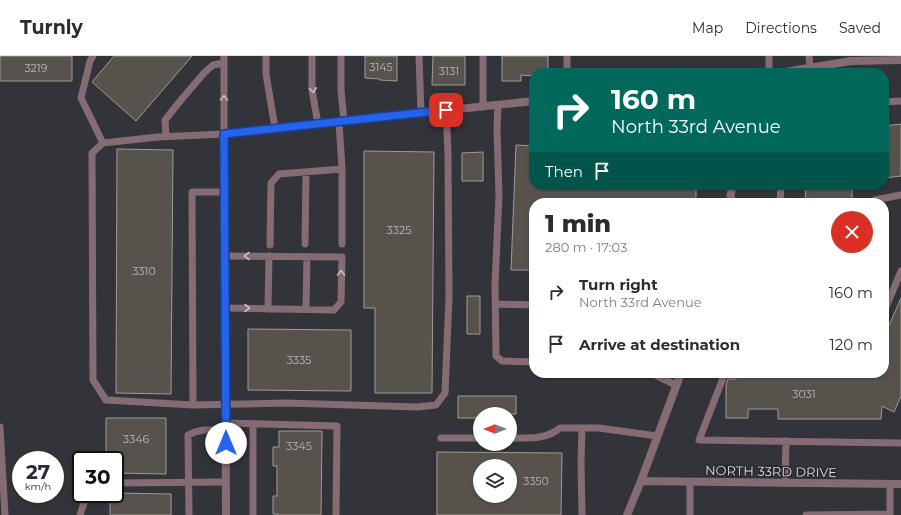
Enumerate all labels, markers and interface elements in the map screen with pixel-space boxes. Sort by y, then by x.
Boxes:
text: Turnly [20,16,83,39]
text: Map [692,19,723,37]
text: Directions [745,19,817,37]
text: Saved [839,19,881,37]
house number: 3145 [369,60,393,74]
house number: 3219 [24,61,48,75]
house number: 3131 [439,64,459,78]
text: 160 m [611,82,696,116]
icon: right [545,84,597,136]
one-way arrow [308,87,317,93]
pin [429,93,463,127]
one-way arrow [220,95,228,101]
icon: arrive [435,99,457,121]
text: North 33rd Avenue [611,116,781,138]
icon: arrive [591,160,613,182]
text: Then [545,162,583,181]
text: 1 min [545,209,611,238]
button: close [831,211,873,253]
house number: 3325 [387,223,411,237]
text: 280 m · 17:03 [545,239,627,255]
one-way arrow [244,252,250,260]
house number: 3310 [132,264,156,278]
one-way arrow [337,270,346,276]
text: Turn right [579,275,658,294]
icon: right [545,281,567,303]
text: 160 m [829,283,873,302]
text: North 33rd Avenue [579,294,702,310]
one-way arrow [244,304,250,312]
icon: arrive [545,333,567,355]
text: Arrive at destination [579,335,740,354]
text: 120 m [829,335,873,354]
house number: 3335 [287,353,311,367]
house number: 3031 [792,387,816,401]
north arrow [473,407,517,451]
map controls [473,407,517,503]
position arrow [205,422,247,464]
house number: 3346 [123,432,149,446]
house number: 3345 [286,439,312,453]
speed limit sign: 30 [72,451,124,503]
button: layers [473,459,517,503]
text: 27 [26,460,50,484]
street label: NORTH 33RD DRIVE [705,462,837,480]
house number: 3350 [523,474,549,488]
text: km/h [25,480,51,493]

